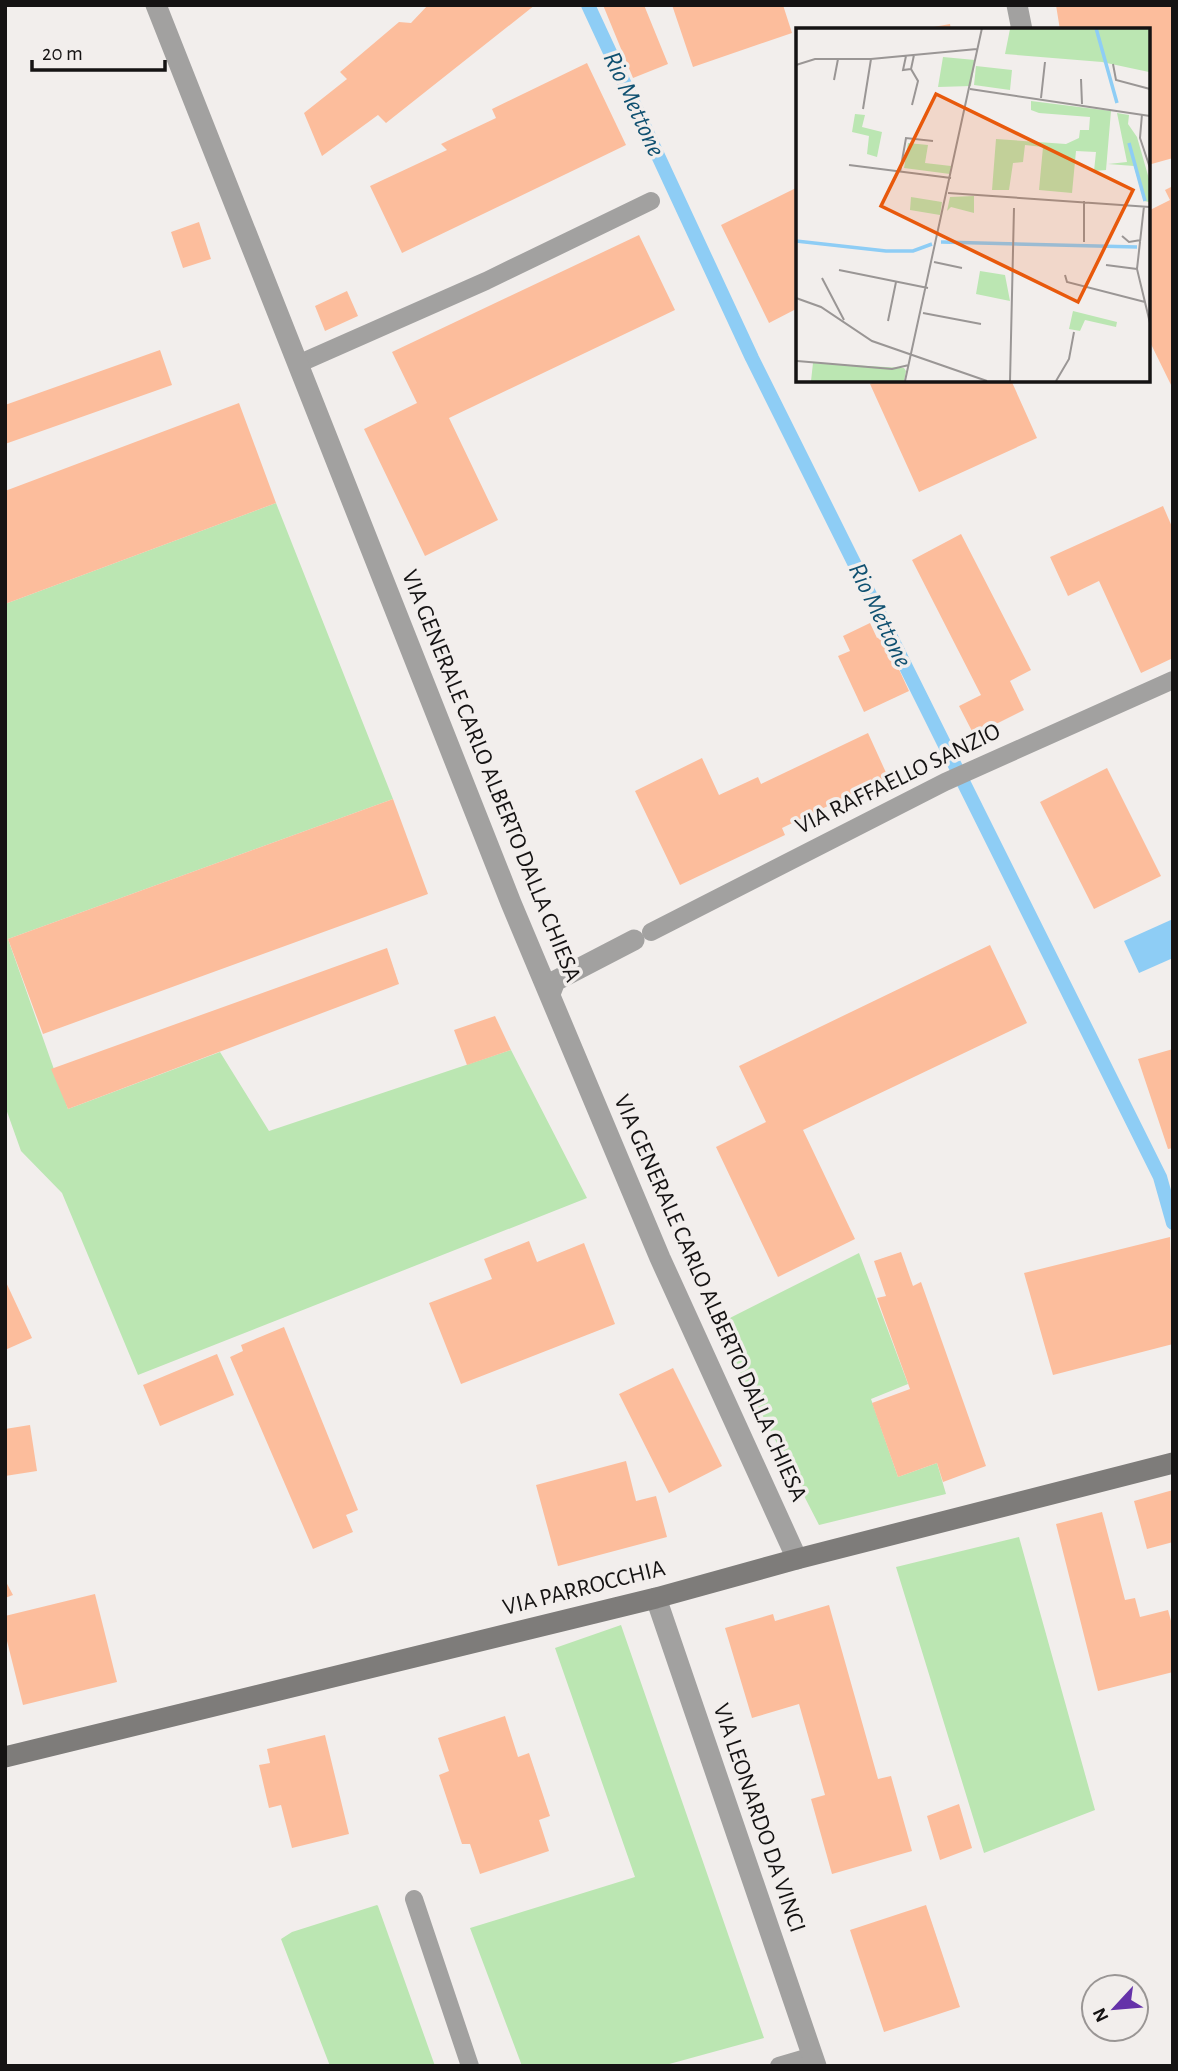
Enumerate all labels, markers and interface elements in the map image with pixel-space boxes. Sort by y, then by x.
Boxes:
scale bar [32,28,164,72]
inset map [796,28,1150,382]
text: 20 m [42,43,83,64]
water label: Rio Mettone [598,48,670,161]
water label: Rio Mettone [844,559,916,671]
street label: VIA GENERALE CARLO ALBERTO DALLA CHIESA [397,567,585,986]
street label: VIA RAFFAELLO SANZIO [792,719,1004,839]
street label: VIA GENERALE CARLO ALBERTO DALLA CHIESA [609,1091,811,1505]
street label: VIA PARROCCHIA [500,1556,668,1620]
street label: VIA LEONARDO DA VINCI [709,1700,809,1936]
north arrow [1080,1973,1150,2043]
text: N [1090,2005,1113,2025]

